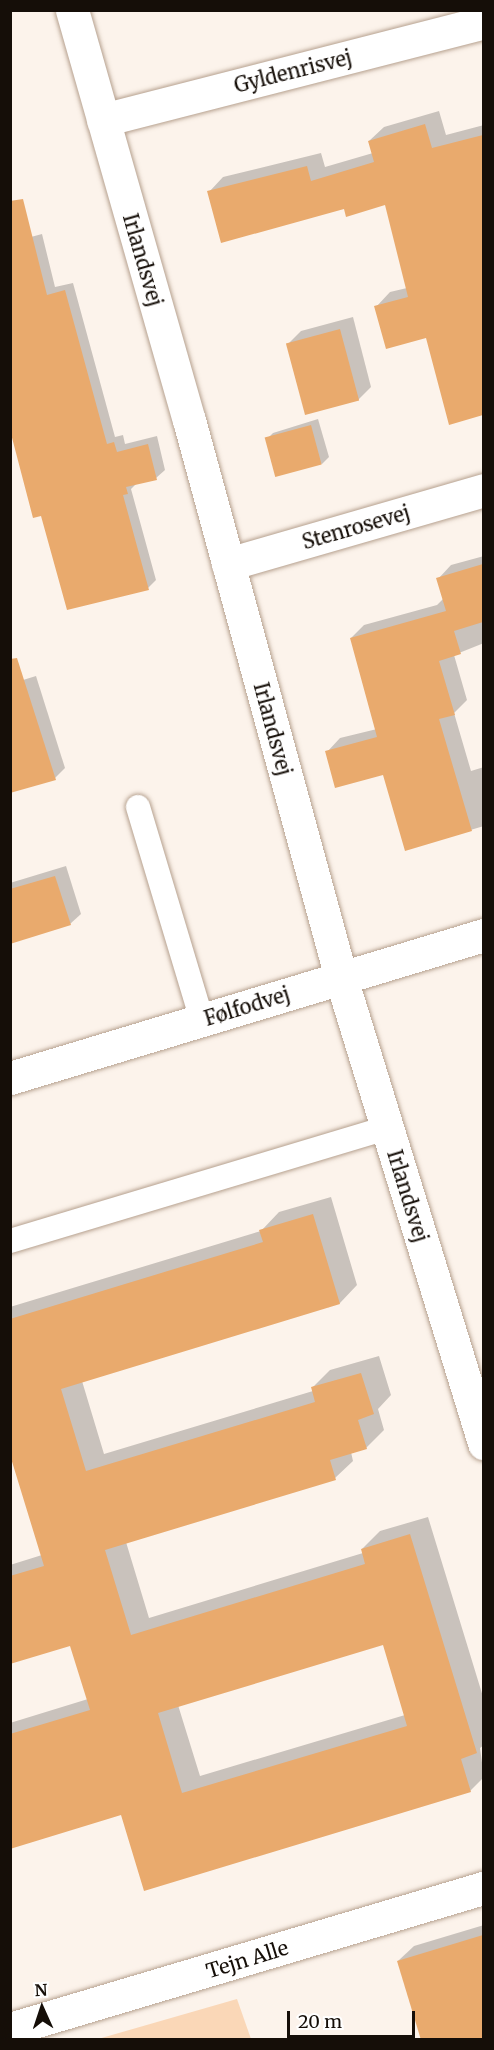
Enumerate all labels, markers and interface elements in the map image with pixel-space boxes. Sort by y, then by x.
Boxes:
street label: Gyldenrisvej [232,45,354,97]
street label: Irlandsvej [118,211,168,309]
street label: Stenrosevej [299,500,413,554]
street label: Irlandsvej [249,680,297,778]
street label: Følfodvej [201,982,293,1030]
street label: Irlandsvej [383,1147,433,1245]
street label: Tejn Alle [203,1935,291,1983]
north arrow [12,1978,72,2038]
text: N [34,1980,48,2000]
scale bar [290,1999,418,2037]
text: 20 m [298,2010,342,2033]

